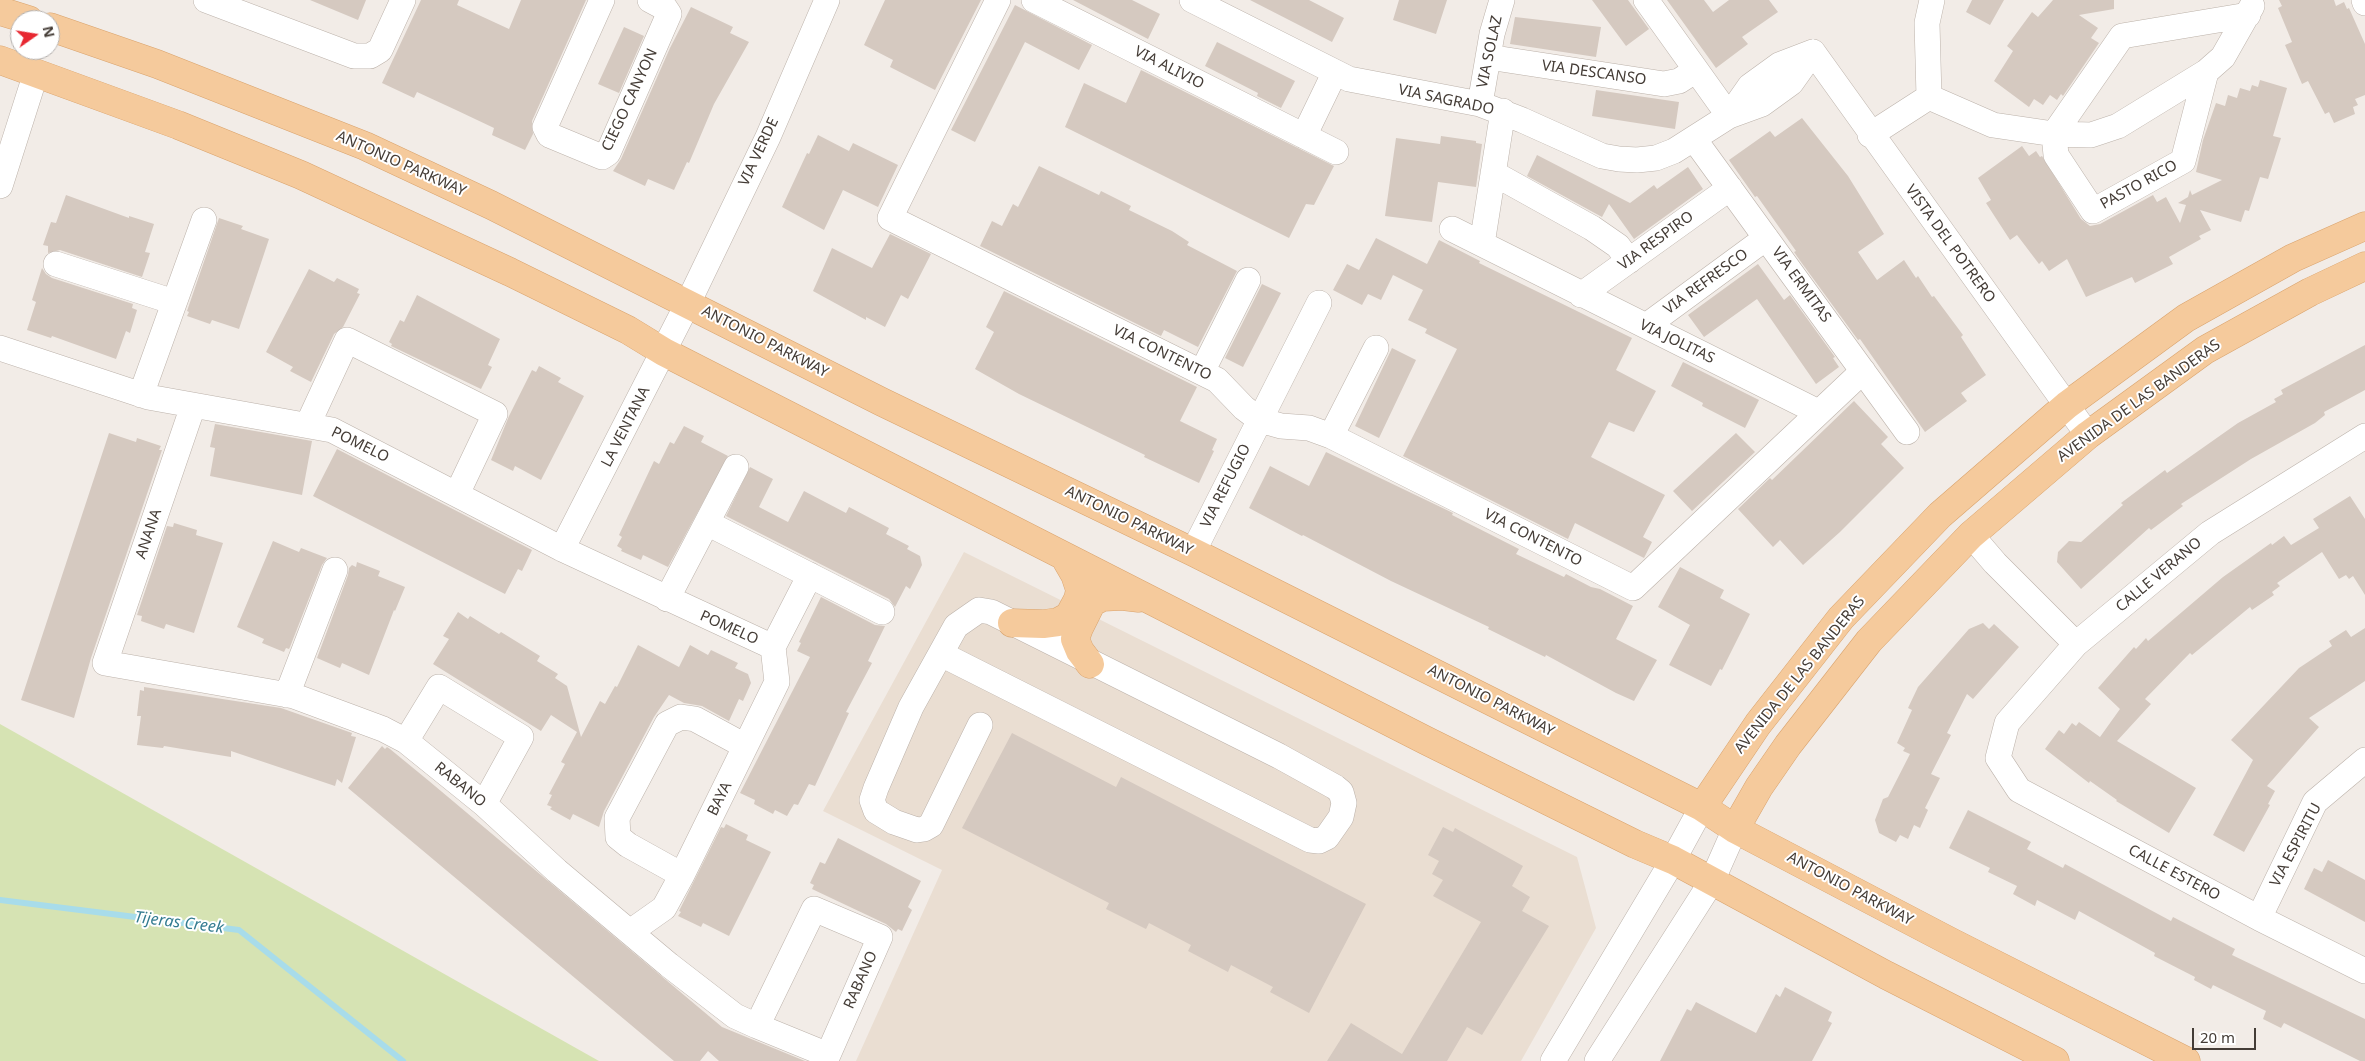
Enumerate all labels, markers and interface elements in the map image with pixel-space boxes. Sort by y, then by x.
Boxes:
north arrow [10,10,60,60]
street label: VIA SOLAZ [1474,14,1506,90]
text: N [39,24,60,39]
street label: VIA ALIVIO [1131,43,1207,93]
street label: CIEGO CANYON [598,46,662,154]
street label: VIA DESCANSO [1541,57,1647,89]
street label: VIA SAGRADO [1396,81,1496,119]
street label: VIA VERDE [735,115,783,189]
street label: ANTONIO PARKWAY [333,127,469,201]
street label: PASTO RICO [2097,156,2181,214]
street label: VISTA DEL POTRERO [1901,181,1999,307]
street label: VIA RESPIRO [1615,208,1697,274]
street label: VIA ERMITAS [1768,244,1834,326]
street label: VIA REFRESCO [1660,245,1752,319]
street label: ANTONIO PARKWAY [699,302,831,382]
street label: VIA JOLITAS [1636,316,1718,368]
street label: VIA CONTENTO [1110,321,1214,385]
street label: AVENIDA DE LAS BANDERAS [2054,336,2224,466]
street label: LA VENTANA [598,384,654,470]
street label: POMELO [328,423,392,467]
street label: VIA REFUGIO [1197,441,1255,531]
street label: ANTONIO PARKWAY [1062,482,1196,560]
street label: VIA CONTENTO [1481,506,1585,570]
street label: ANANA [132,507,166,561]
street label: CALLE VERANO [2112,534,2206,616]
street label: AVENIDA DE LAS BANDERAS [1731,593,1869,757]
street label: POMELO [697,607,761,649]
street label: ANTONIO PARKWAY [1425,661,1557,741]
street label: RABANO [430,759,490,811]
street label: BAYA [704,779,736,819]
street label: VIA ESPIRITU [2266,800,2326,890]
street label: CALLE ESTERO [2125,841,2223,905]
street label: ANTONIO PARKWAY [1784,848,1916,930]
water label: Tijeras Creek [133,908,225,938]
street label: RABANO [840,948,882,1012]
scale bar [2195,1018,2259,1050]
text: 20 m [2200,1027,2235,1047]

